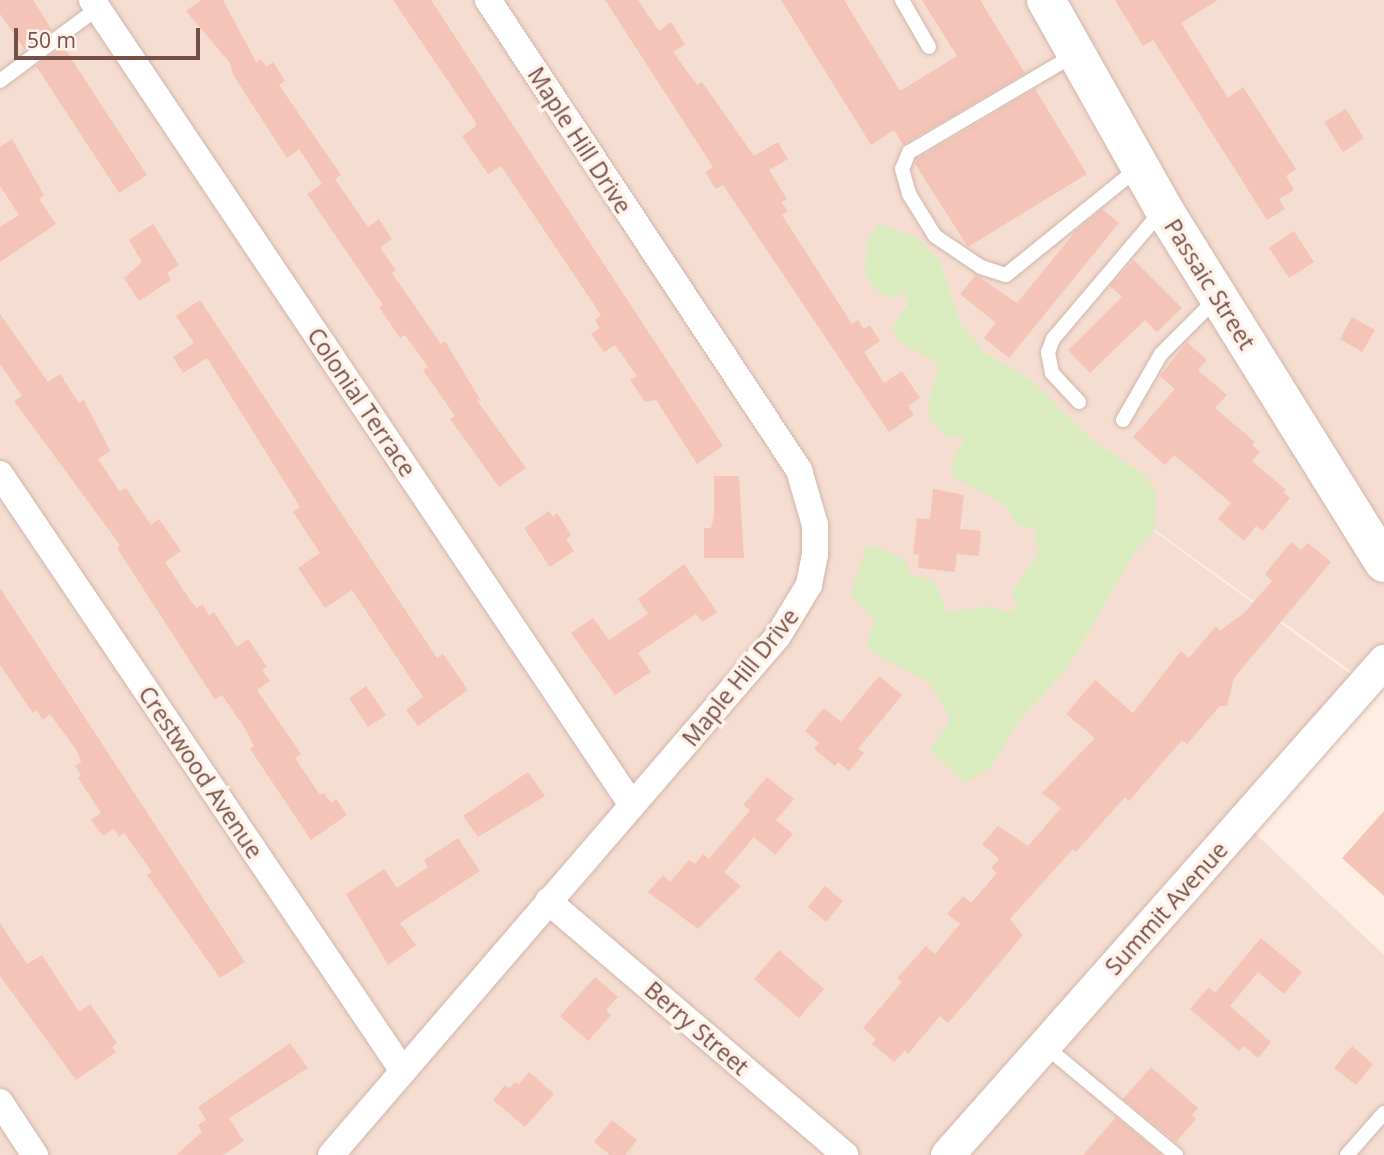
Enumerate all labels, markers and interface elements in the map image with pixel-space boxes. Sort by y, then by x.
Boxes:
scale bar [18,14,203,58]
text: 50 m [27,26,76,54]
street label: Maple Hill Drive [522,62,638,218]
street label: Passaic Street [1159,214,1261,354]
street label: Colonial Terrace [302,322,422,482]
street label: Maple Hill Drive [676,603,804,751]
street label: Crestwood Avenue [133,681,269,863]
street label: Summit Avenue [1099,836,1233,980]
street label: Berry Street [640,975,754,1081]

